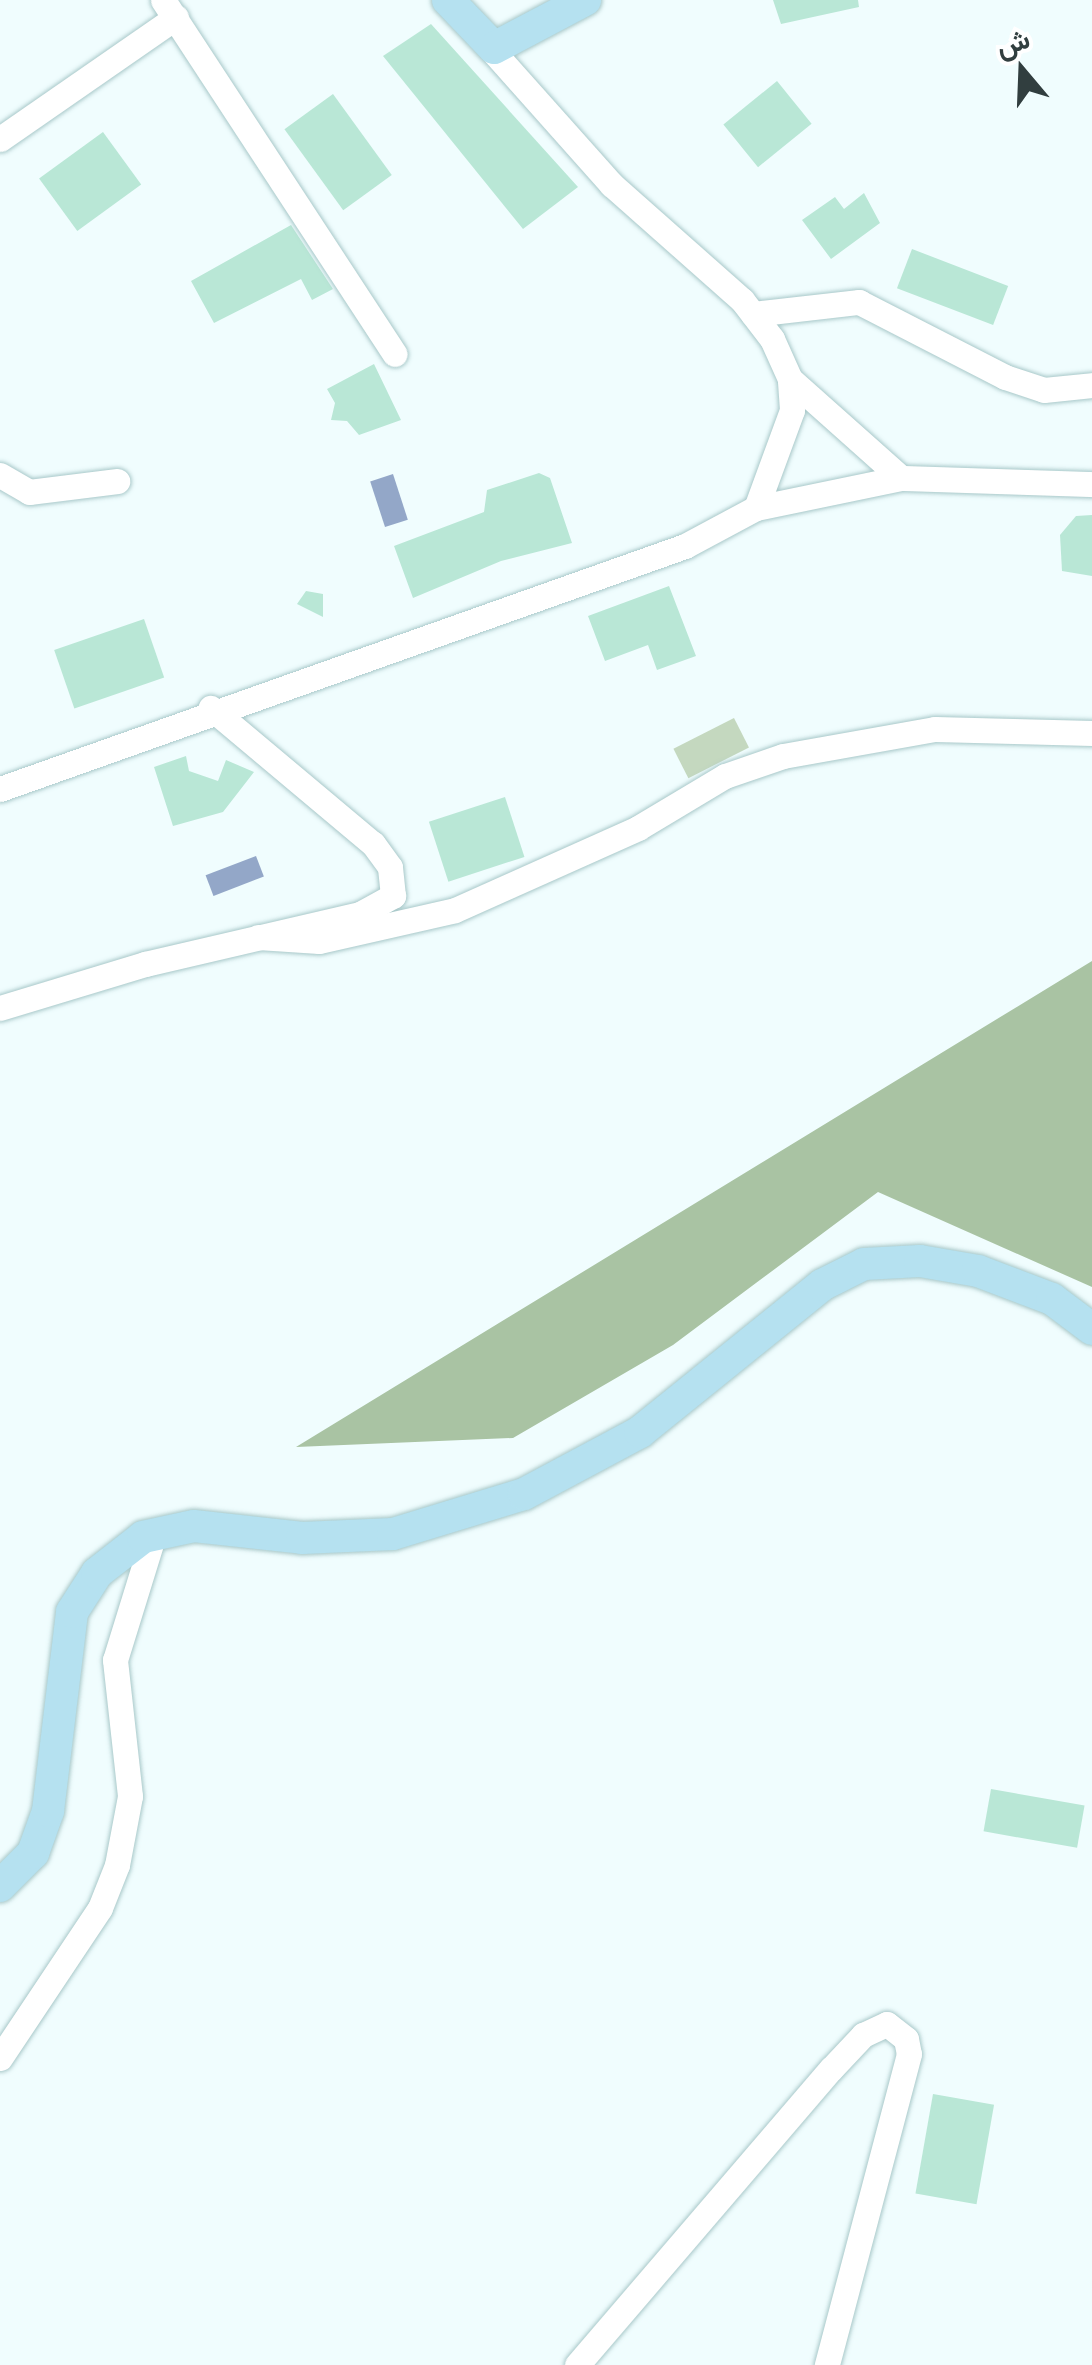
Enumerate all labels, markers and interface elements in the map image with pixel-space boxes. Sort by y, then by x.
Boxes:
text: ش [990,18,1034,65]
north arrow [972,20,1072,120]

